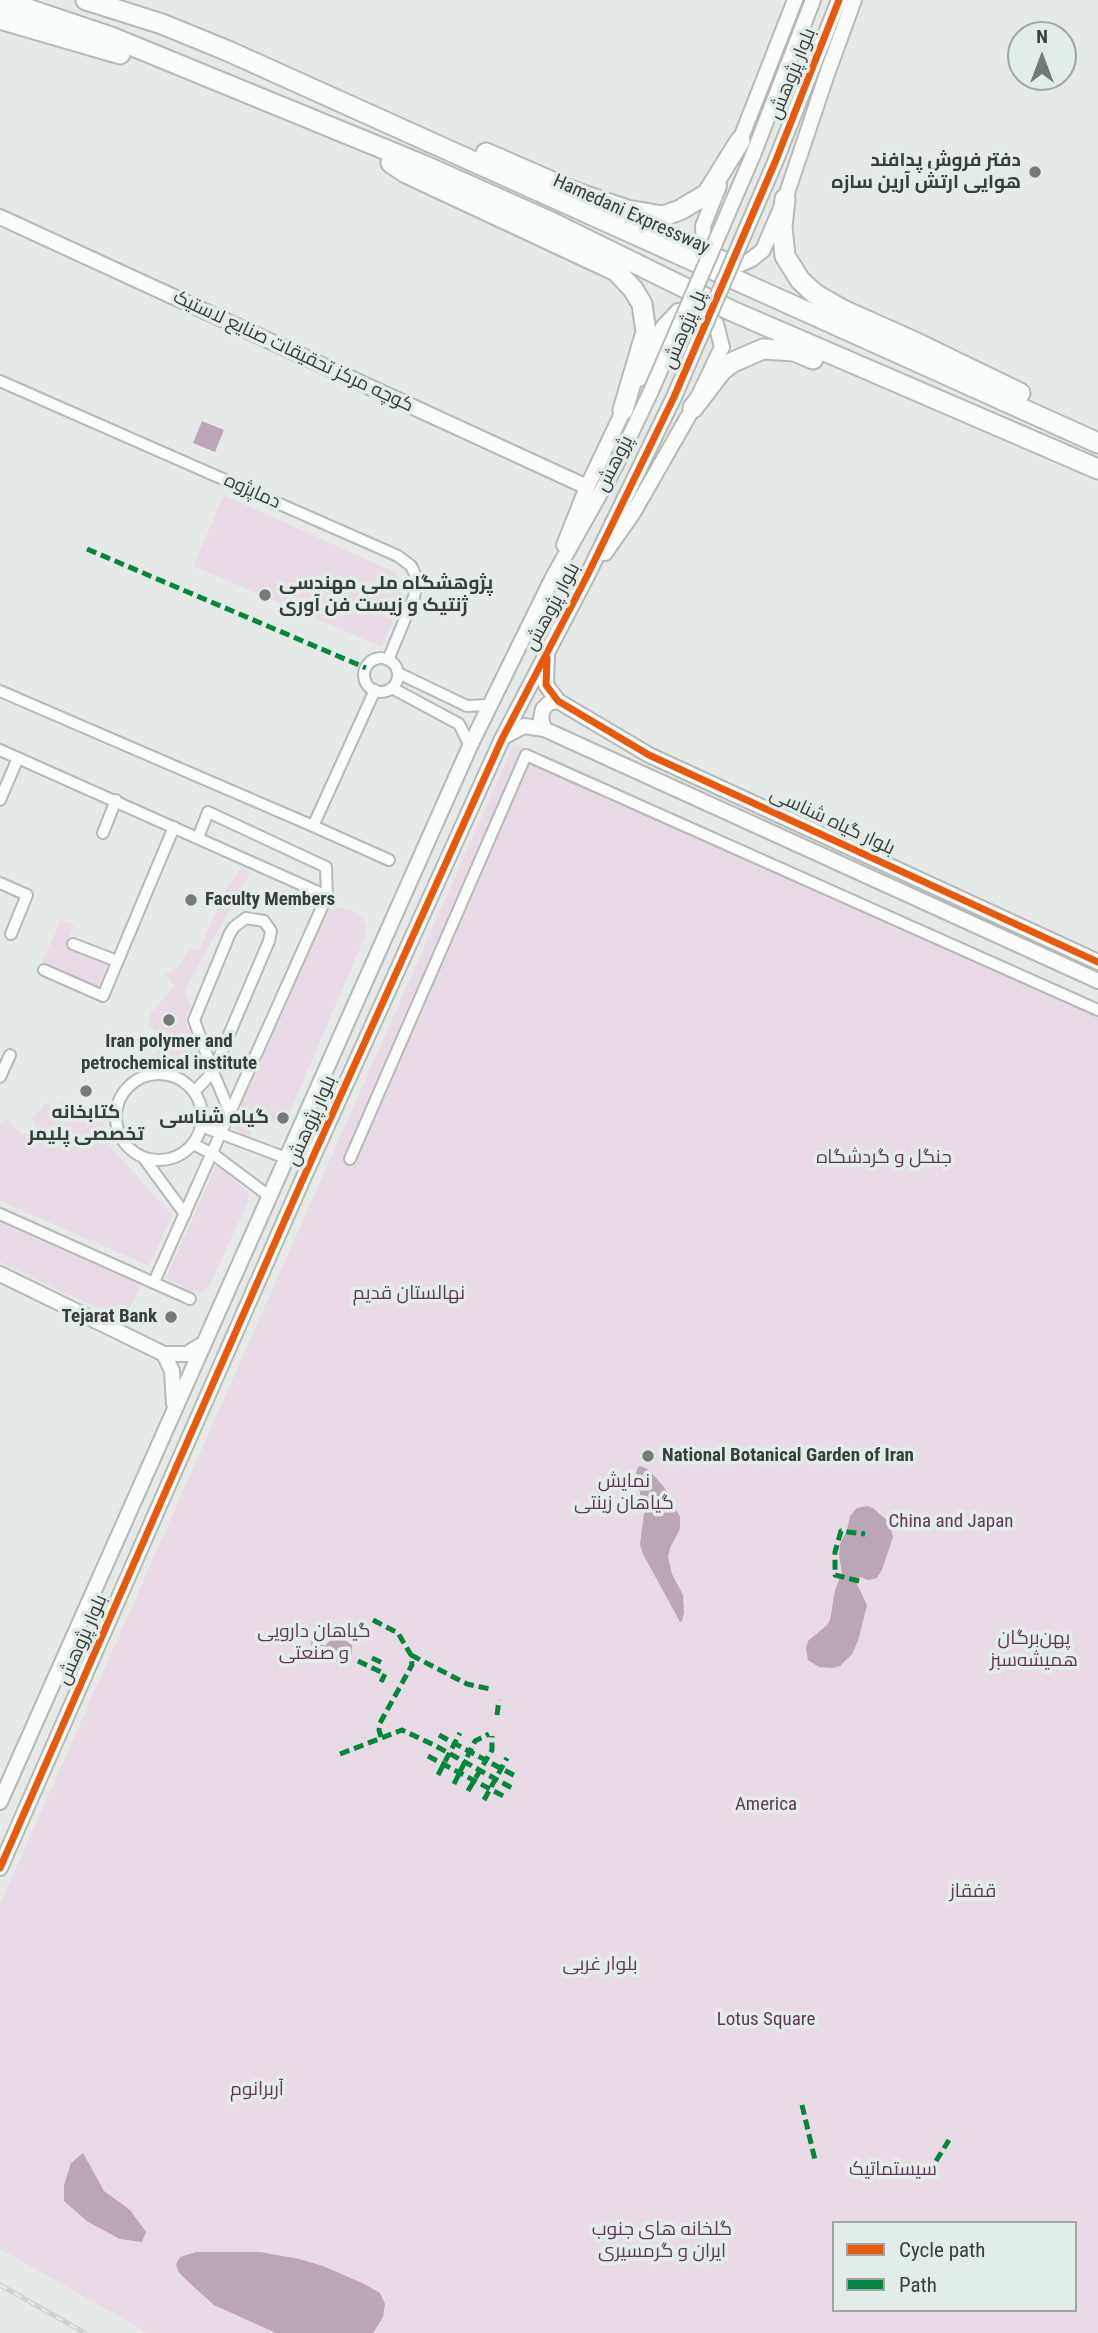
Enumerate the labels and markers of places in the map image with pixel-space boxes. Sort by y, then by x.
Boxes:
place label: دفتر فروش پدافند هوایی ارتش آرین سازه [831,150,1021,194]
marker: دفتر فروش پدافند هوایی ارتش آرین سازه [1027,164,1043,180]
place label: پژوهشگاه ملی مهندسی ژنتیک و زیست فن آوری [279,573,493,617]
marker: پژوهشگاه ملی مهندسی ژنتیک و زیست فن آوری [257,587,273,603]
place label: Faculty Members [205,889,335,911]
marker: Faculty Members [183,892,199,908]
marker: Iran polymer and petrochemical institute [161,1012,177,1028]
place label: Iran polymer and petrochemical institute [81,1031,257,1075]
marker: کتابخانه تخصصی پلیمر [78,1083,94,1099]
place label: کتابخانه تخصصی پلیمر [28,1102,144,1146]
place label: گیاه شناسی [159,1107,269,1129]
marker: گیاه شناسی [275,1110,291,1126]
place label: Tejarat Bank [62,1306,157,1328]
marker: Tejarat Bank [163,1309,179,1325]
place label: National Botanical Garden of Iran [662,1445,914,1467]
marker: National Botanical Garden of Iran [640,1448,656,1464]

